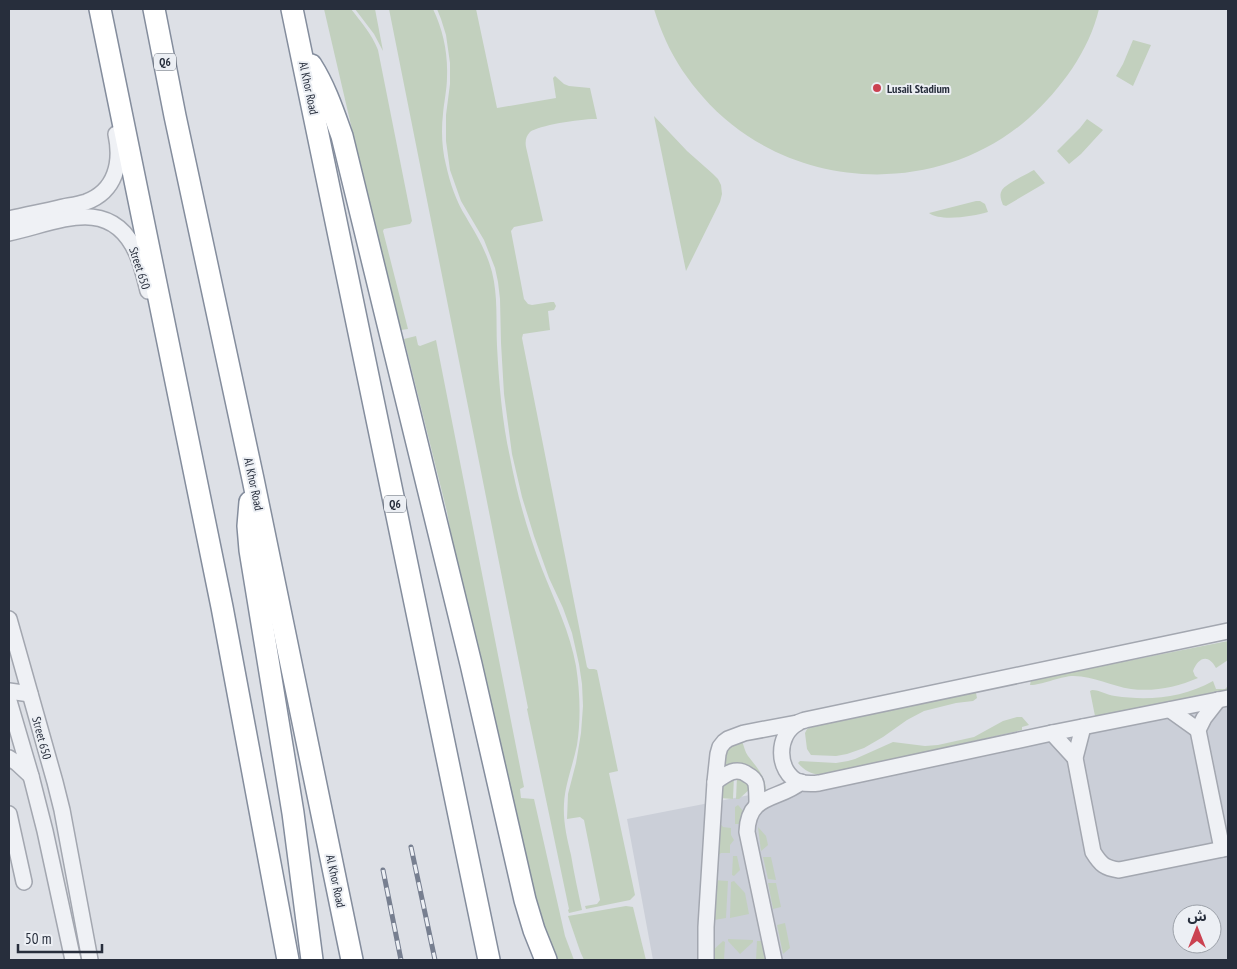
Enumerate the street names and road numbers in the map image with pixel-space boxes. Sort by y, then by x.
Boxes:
road number: Q6 [154,54,176,70]
street label: Al Khor Road [296,60,322,116]
street label: Street 650 [126,245,154,291]
street label: Al Khor Road [241,456,267,512]
road number: Q6 [384,496,406,512]
street label: Street 650 [29,715,55,761]
street label: Al Khor Road [323,853,349,909]

